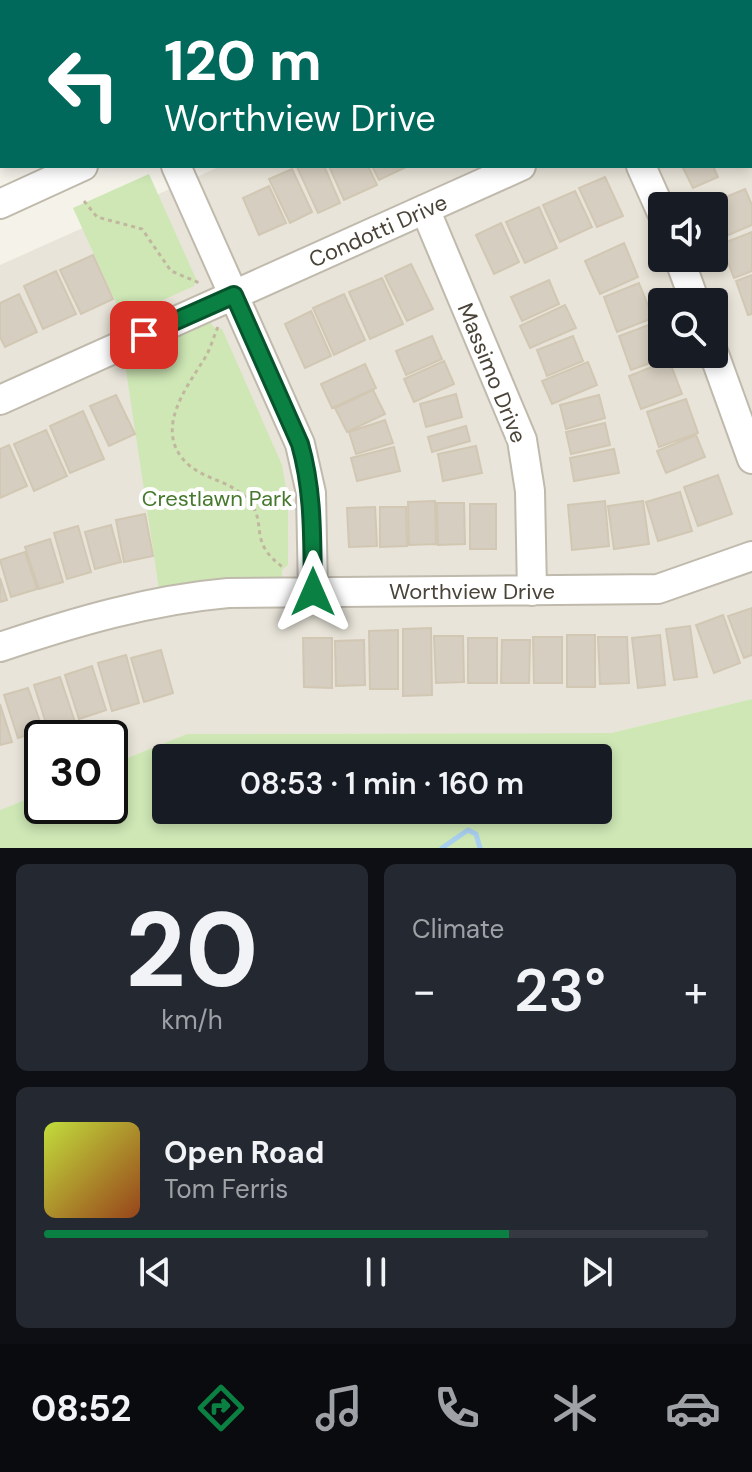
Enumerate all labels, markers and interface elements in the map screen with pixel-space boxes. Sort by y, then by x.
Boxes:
text: 120 m [164,24,322,97]
icon: left [32,32,136,136]
text: Worthview Drive [164,95,436,142]
street label: Condotti Drive [304,188,452,274]
map controls [648,192,728,368]
button: sound [648,192,728,272]
button: search [648,288,728,368]
street label: Massimo Drive [451,299,533,447]
pin [110,301,178,369]
icon: arrive [122,313,166,357]
park label: Crestlawn Park [142,484,292,513]
position arrow [271,550,355,634]
street label: Worthview Drive [389,577,555,606]
speed limit sign: 30 [24,720,128,824]
text: 08:53 · 1 min · 160 m [240,764,524,803]
text: 20 [126,883,258,1018]
text: Climate [412,912,504,946]
text: 23° [514,951,606,1030]
text: − [412,962,436,1020]
text: + [684,962,708,1020]
text: km/h [161,1003,223,1037]
text: Open Road [164,1133,324,1172]
text: Tom Ferris [164,1172,288,1206]
icon: previous [133,1250,177,1294]
icon: pause [354,1250,398,1294]
icon: next [575,1250,619,1294]
icon: directions [193,1380,249,1436]
icon: music [311,1380,367,1436]
icon: phone [429,1380,485,1436]
icon: climate [547,1380,603,1436]
icon: car [665,1380,721,1436]
text: 08:52 [31,1385,131,1432]

